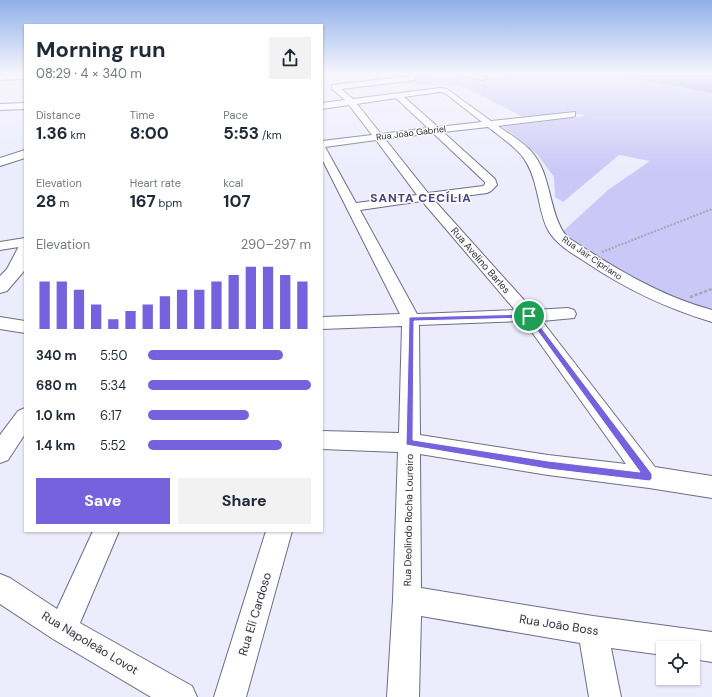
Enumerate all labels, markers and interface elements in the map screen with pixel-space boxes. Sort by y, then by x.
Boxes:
text: Morning run [36,35,166,64]
button: share [269,37,311,79]
text: 08:29 · 4 × 340 m [36,65,142,82]
text: Distance [36,108,81,122]
text: Time [130,108,155,122]
text: Pace [223,108,248,122]
text: 1.36 [36,122,68,144]
text: 8:00 [130,122,169,144]
text: 5:53 [223,122,259,144]
street label: Rua João Gabriel [375,123,447,143]
text: km [68,128,86,142]
text: /km [259,128,282,142]
text: Elevation [36,176,82,190]
text: Heart rate [130,176,181,190]
text: kcal [223,176,243,190]
text: 28 [36,190,56,212]
text: 167 [130,190,156,212]
text: 107 [223,190,251,212]
district label: SANTA CECÍLIA [370,190,472,206]
text: m [56,196,69,210]
text: bpm [156,196,182,210]
street label: Rua Avelino Barles [448,224,513,296]
street label: Rua Jair Cipriano [560,233,624,283]
text: Elevation [36,236,90,253]
text: 290–297 m [241,236,311,253]
pin [512,299,546,333]
icon: arrive [518,305,540,327]
text: 340 m [36,347,77,364]
text: 5:50 [100,347,127,364]
text: 680 m [36,377,77,394]
text: 5:34 [100,377,126,394]
text: 1.0 km [36,407,75,424]
text: 6:17 [100,407,122,424]
text: 1.4 km [36,437,75,454]
text: 5:52 [100,437,126,454]
street label: Rua Deolindo Rocha Loureiro [401,454,416,586]
button: Save [36,478,170,524]
button: Share [178,478,311,524]
street label: Rua Eli Cardoso [235,570,275,658]
street label: Rua Napoleão Lovot [39,608,142,678]
street label: Rua João Boss [518,611,600,639]
map controls [656,641,700,685]
button: locate [656,641,700,685]

